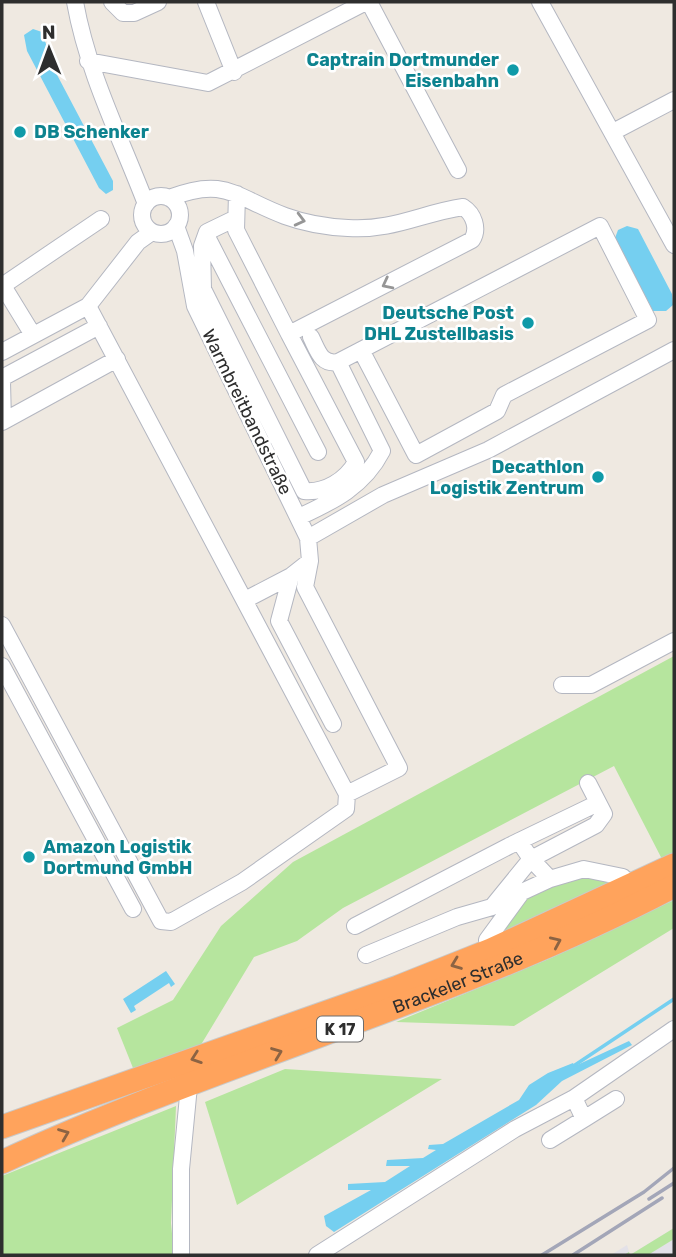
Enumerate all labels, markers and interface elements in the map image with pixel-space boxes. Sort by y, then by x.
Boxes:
north arrow [14,14,84,84]
text: N [42,21,56,44]
place label: Captrain Dortmunder Eisenbahn [307,49,499,92]
marker: Captrain Dortmunder Eisenbahn [505,62,521,78]
place label: DB Schenker [34,121,149,143]
marker: DB Schenker [12,124,28,140]
one-way arrow [294,212,306,226]
one-way arrow [382,276,394,289]
place label: Deutsche Post DHL Zustellbasis [364,302,514,345]
marker: Deutsche Post DHL Zustellbasis [520,315,536,331]
street label: Warmbreitbandstraße [197,326,297,498]
place label: Decathlon Logistik Zentrum [430,456,584,499]
marker: Decathlon Logistik Zentrum [590,469,606,485]
place label: Amazon Logistik Dortmund GmbH [43,836,192,879]
marker: Amazon Logistik Dortmund GmbH [21,849,37,865]
one-way arrow [549,936,562,950]
street label: Brackeler Straße [390,947,526,1018]
one-way arrow [451,955,463,969]
road number: K 17 [317,1016,363,1042]
one-way arrow [270,1048,282,1062]
one-way arrow [190,1050,203,1064]
one-way arrow [58,1129,70,1143]

